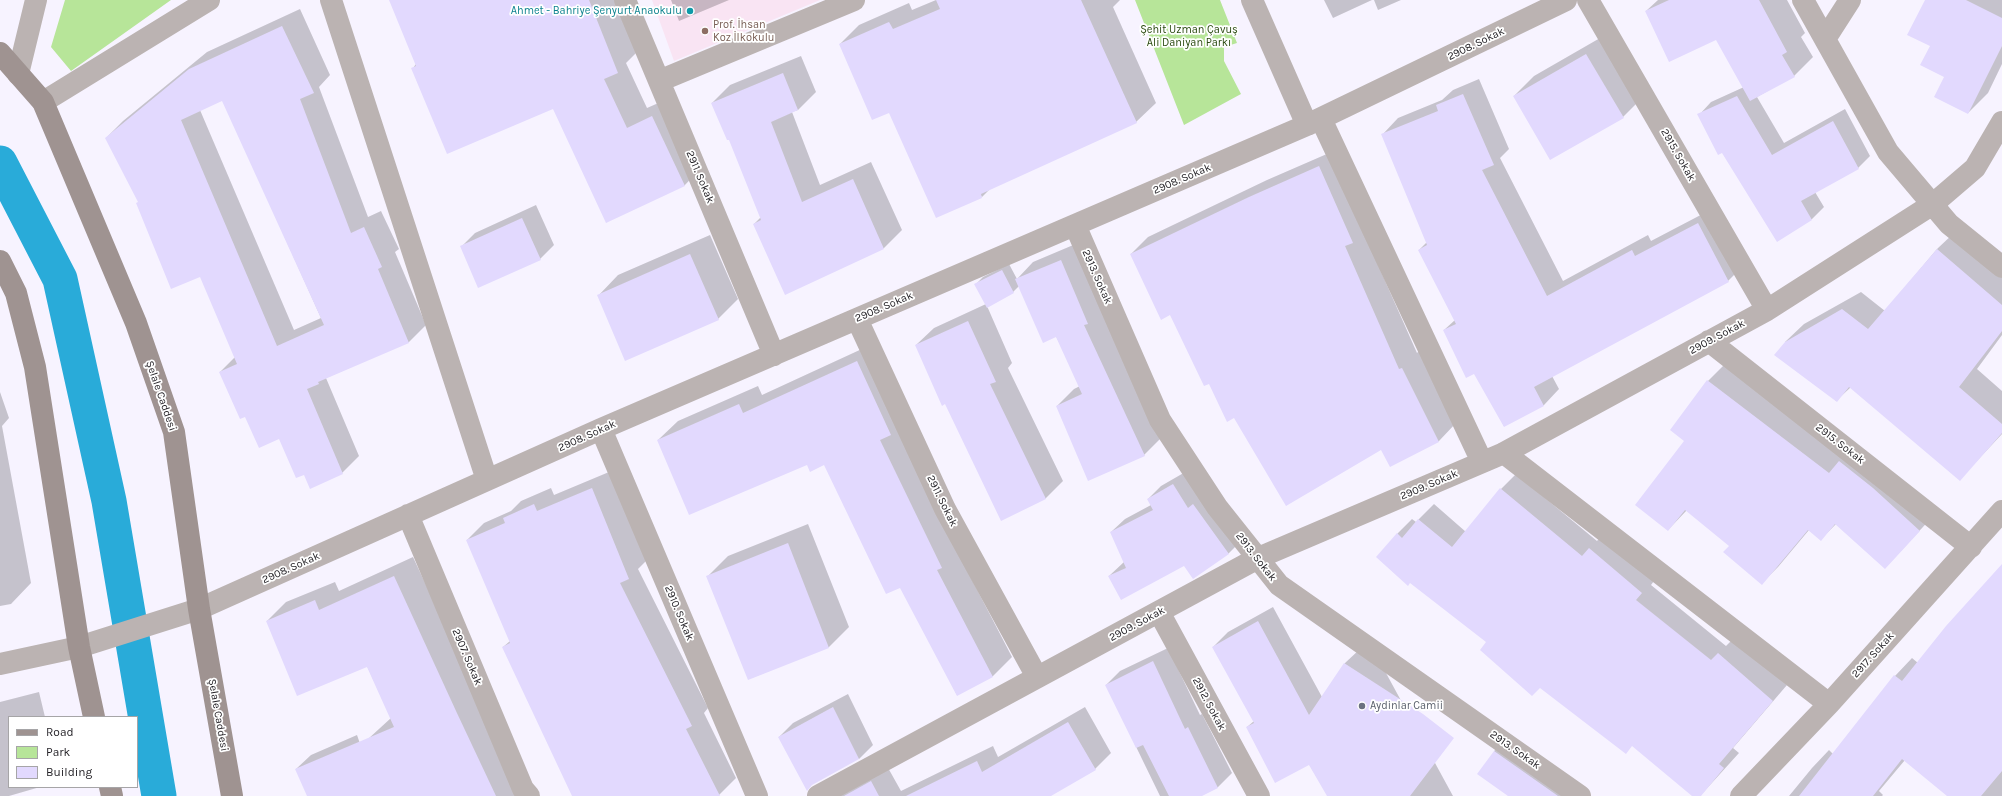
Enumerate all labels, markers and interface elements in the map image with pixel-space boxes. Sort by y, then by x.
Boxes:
place label: Ahmet - Bahriye Şenyurt Anaokulu [511,4,682,18]
marker: Ahmet - Bahriye Şenyurt Anaokulu [685,6,695,16]
place label: Prof. İhsan Koz İlkokulu [713,18,774,44]
park label: Şehit Uzman Çavuş Ali Daniyan Parkı [1140,23,1238,49]
street label: 2908. Sokak [1445,25,1507,63]
marker: Prof. İhsan Koz İlkokulu [700,26,710,36]
street label: 2915. Sokak [1658,126,1698,184]
street label: 2911. Sokak [683,149,717,205]
street label: 2908. Sokak [1151,161,1213,197]
street label: 2913. Sokak [1079,248,1115,306]
street label: 2908. Sokak [853,289,915,325]
street label: 2909. Sokak [1687,317,1747,357]
street label: Şelale Caddesi [143,359,179,433]
street label: 2908. Sokak [556,417,618,455]
street label: 2915. Sokak [1813,421,1867,467]
street label: 2909. Sokak [1398,467,1460,503]
street label: 2911. Sokak [924,473,960,529]
street label: 2913. Sokak [1233,530,1279,584]
street label: 2908. Sokak [260,549,322,587]
street label: 2910. Sokak [661,583,697,643]
street label: 2909. Sokak [1107,604,1167,644]
street label: 2907. Sokak [449,627,485,687]
street label: 2917. Sokak [1849,629,1897,681]
street label: 2912. Sokak [1189,675,1229,733]
street label: Şelale Caddesi [205,678,231,752]
place label: Aydinlar Camii [1370,699,1443,713]
marker: Aydinlar Camii [1357,701,1367,711]
legend [8,716,138,788]
text: Road [46,725,74,739]
street label: 2913. Sokak [1487,728,1543,772]
text: Park [46,745,70,759]
text: Building [46,765,92,779]

